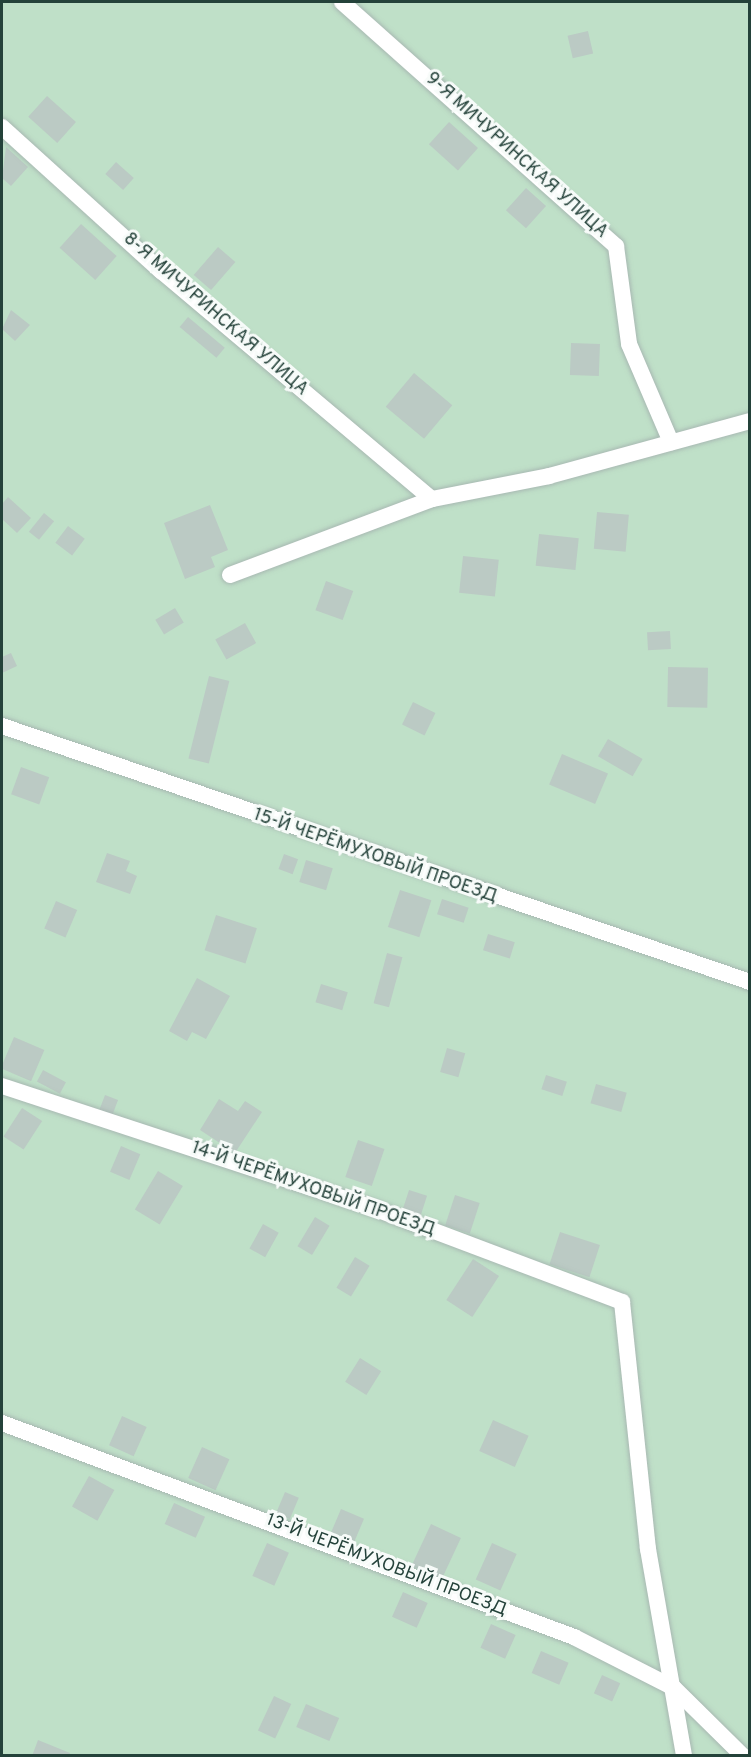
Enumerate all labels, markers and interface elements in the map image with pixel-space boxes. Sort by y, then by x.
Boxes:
street label: 9-Я МИЧУРИНСКАЯ УЛИЦА [420,68,612,244]
street label: 8-Я МИЧУРИНСКАЯ УЛИЦА [118,229,312,401]
street label: 15-Й ЧЕРЁМУХОВЫЙ ПРОЕЗД [250,805,500,909]
street label: 14-Й ЧЕРЁМУХОВЫЙ ПРОЕЗД [188,1138,438,1242]
street label: 13-Й ЧЕРЁМУХОВЫЙ ПРОЕЗД [263,1510,509,1622]

